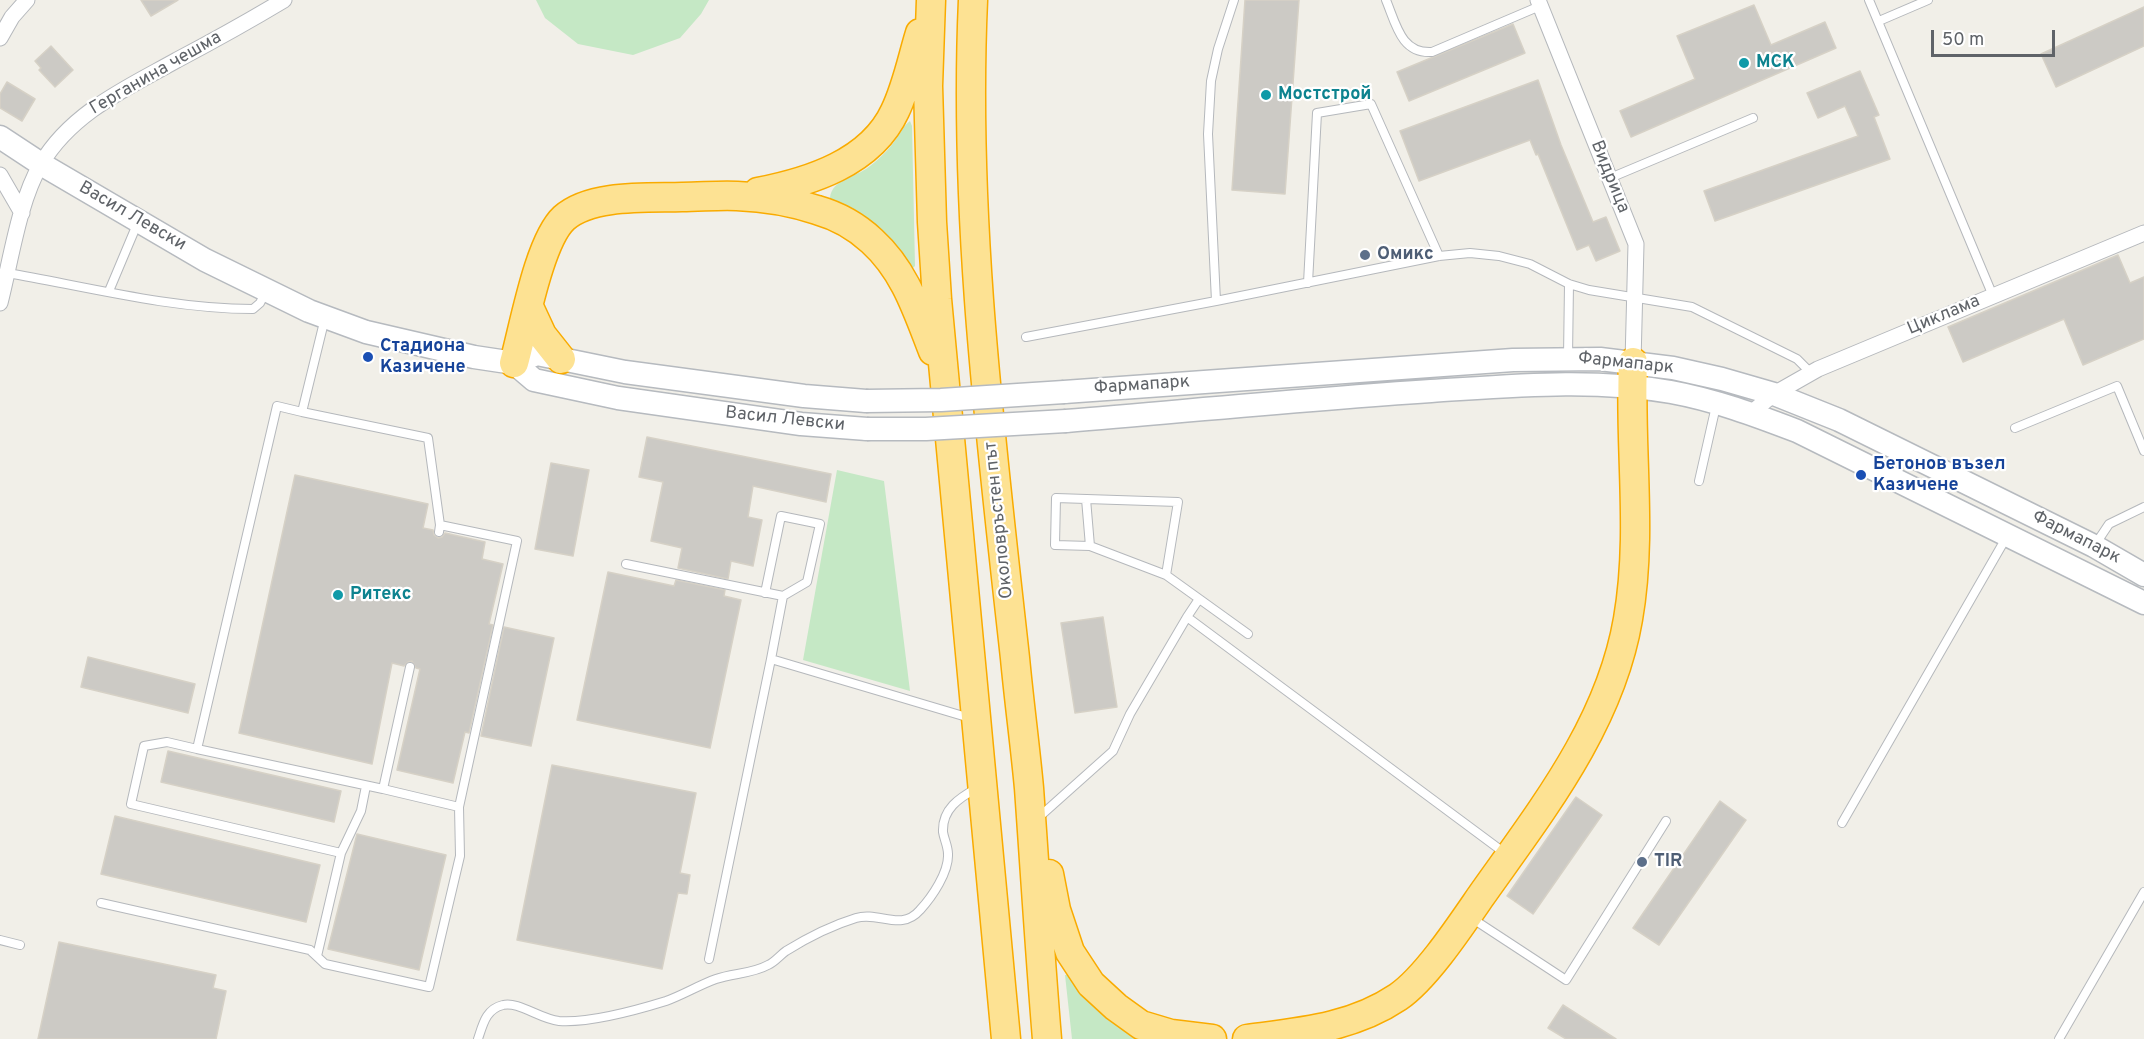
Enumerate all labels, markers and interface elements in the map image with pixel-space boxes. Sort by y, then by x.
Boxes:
scale bar [1934,18,2058,56]
street label: Герганина чешма [86,28,226,120]
text: 50 m [1942,29,1984,52]
place label: МСК [1756,52,1795,74]
marker: МСК [1737,56,1751,70]
place label: Мостстрой [1278,84,1371,106]
marker: Мостстрой [1259,88,1273,102]
street label: Видрица [1585,138,1633,216]
street label: Васил Левски [74,178,190,256]
place label: Омикс [1377,244,1434,266]
marker: Омикс [1358,248,1372,262]
street label: Циклама [1904,291,1984,341]
place label: Стадиона Казичене [380,336,466,378]
street label: Фармапарк [1577,348,1675,380]
marker: Стадиона Казичене [361,350,375,364]
street label: Фармапарк [1093,372,1191,400]
street label: Васил Левски [724,403,846,437]
street label: Околовръстен път [981,440,1019,600]
place label: Бетонов възел Казичене [1873,454,2005,496]
marker: Бетонов възел Казичене [1854,468,1868,482]
street label: Фармапарк [2028,506,2124,570]
place label: Ритекс [350,584,411,606]
marker: Ритекс [331,588,345,602]
place label: TIR [1654,851,1682,873]
marker: TIR [1635,855,1649,869]

